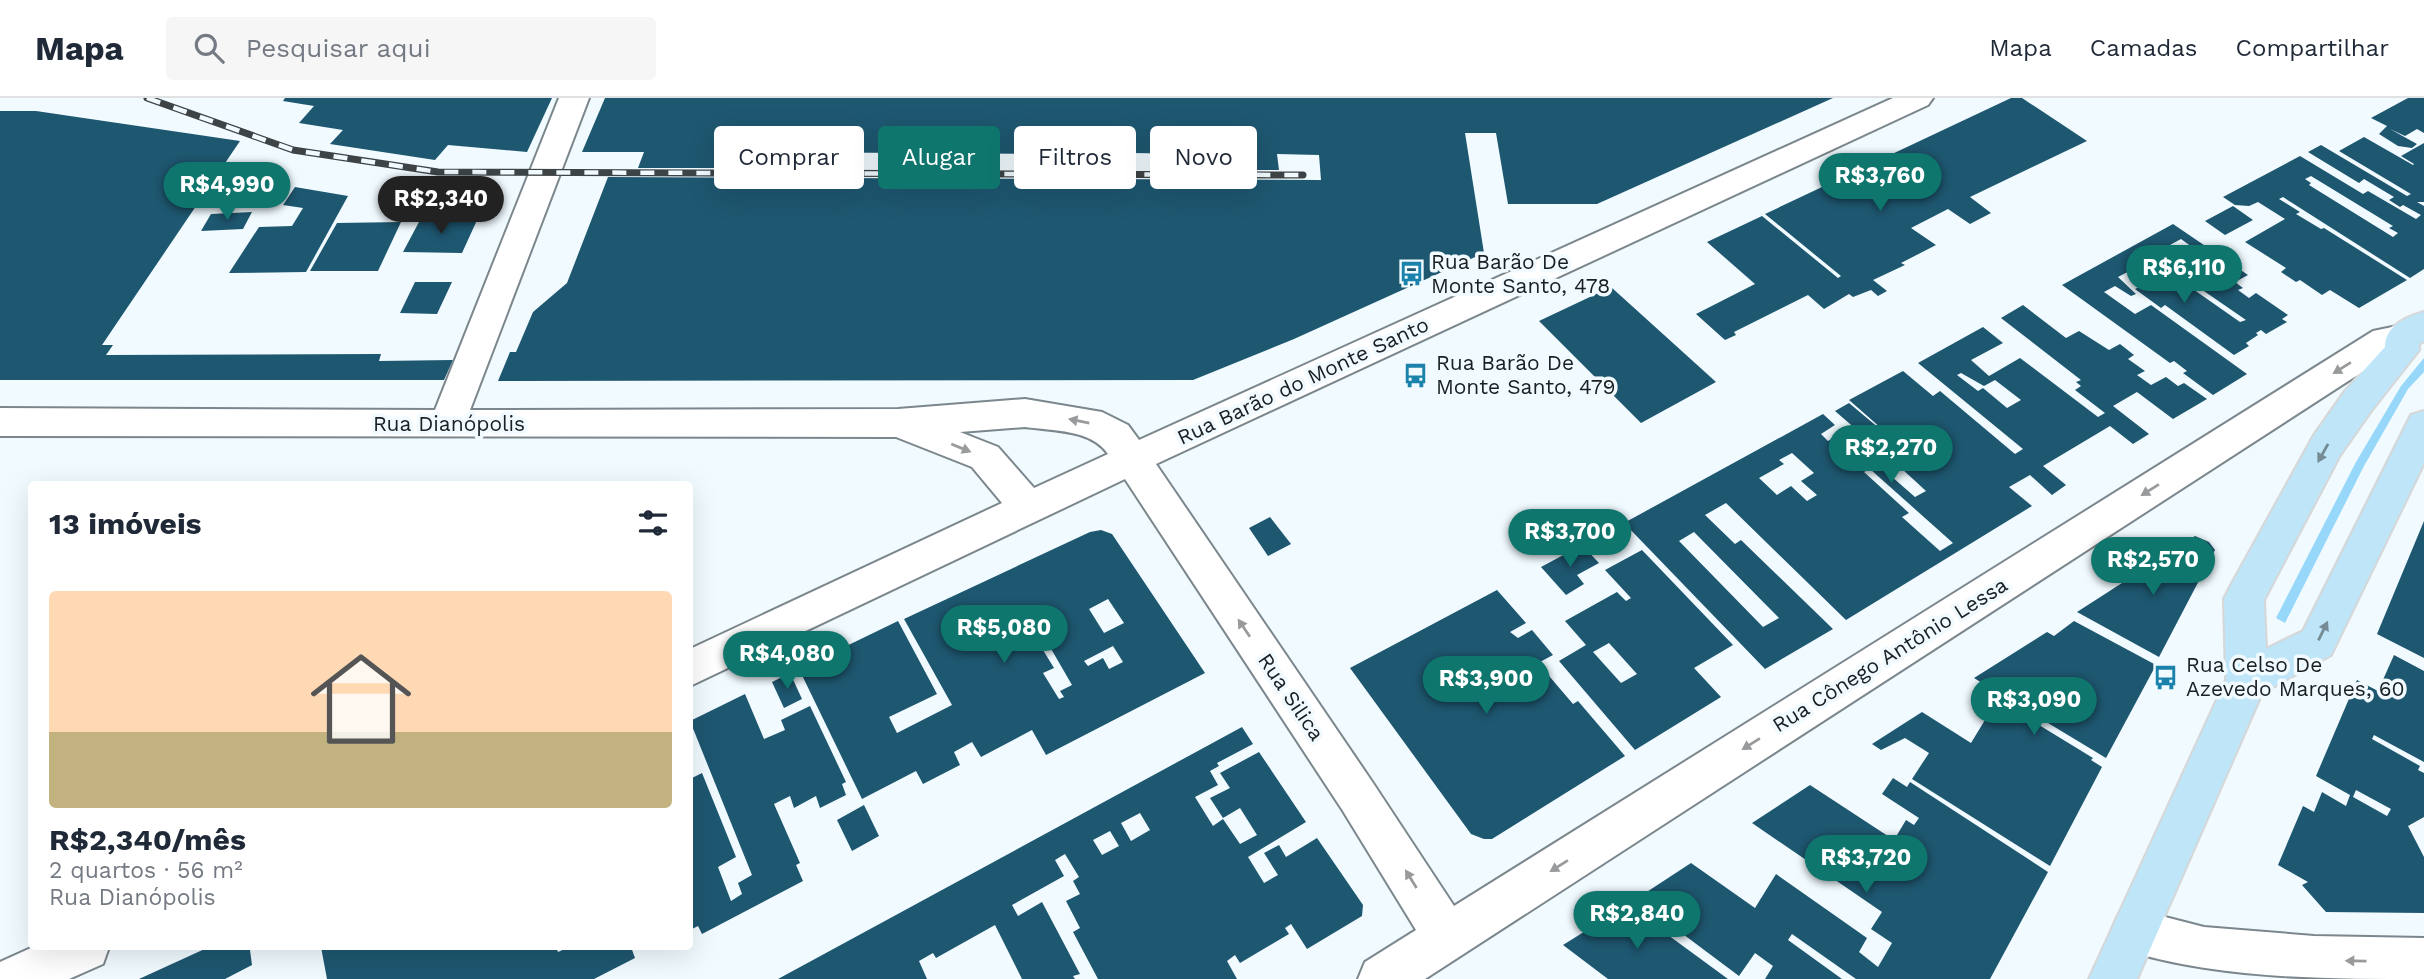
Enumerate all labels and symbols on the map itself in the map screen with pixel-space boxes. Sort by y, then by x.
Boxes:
pin: R$3,760 [1815,153,1945,213]
pin: R$4,990 [162,162,292,222]
pin: R$2,340 [376,176,506,236]
pin: R$6,110 [2119,246,2249,305]
place label: Rua Barão De Monte Santo, 478 [1431,249,1610,298]
bus stop icon: Rua Barão De Monte Santo, 478 [1397,260,1425,288]
street label: Rua Barão do Monte Santo [1173,311,1432,450]
place label: Rua Barão De Monte Santo, 479 [1436,350,1616,399]
bus stop icon: Rua Barão De Monte Santo, 479 [1402,361,1430,389]
one-way arrow [2332,361,2351,374]
street label: Rua Dianópolis [373,411,525,436]
one-way arrow [1068,415,1090,426]
pin: R$2,270 [1826,426,1956,485]
one-way arrow [951,442,972,453]
one-way arrow [2317,443,2329,462]
one-way arrow [2140,483,2159,496]
pin: R$3,700 [1505,510,1635,569]
pin: R$2,570 [2088,538,2218,597]
street label: Rua Cônego Antônio Lessa [1768,572,2012,737]
pin: R$5,080 [939,606,1069,665]
one-way arrow [1237,619,1251,637]
one-way arrow [2318,621,2329,641]
pin: R$4,080 [722,632,852,691]
street label: Rua Silica [1253,648,1330,745]
place label: Rua Celso De Azevedo Marques, 60 [2186,652,2405,701]
pin: R$3,900 [1421,656,1551,716]
bus stop icon: Rua Celso De Azevedo Marques, 60 [2152,663,2180,691]
pin: R$3,090 [1969,678,2099,737]
one-way arrow [1741,737,1761,750]
pin: R$3,720 [1801,836,1931,895]
one-way arrow [1549,859,1569,872]
one-way arrow [1404,870,1417,889]
pin: R$2,840 [1572,892,1702,951]
one-way arrow [2345,955,2367,967]

